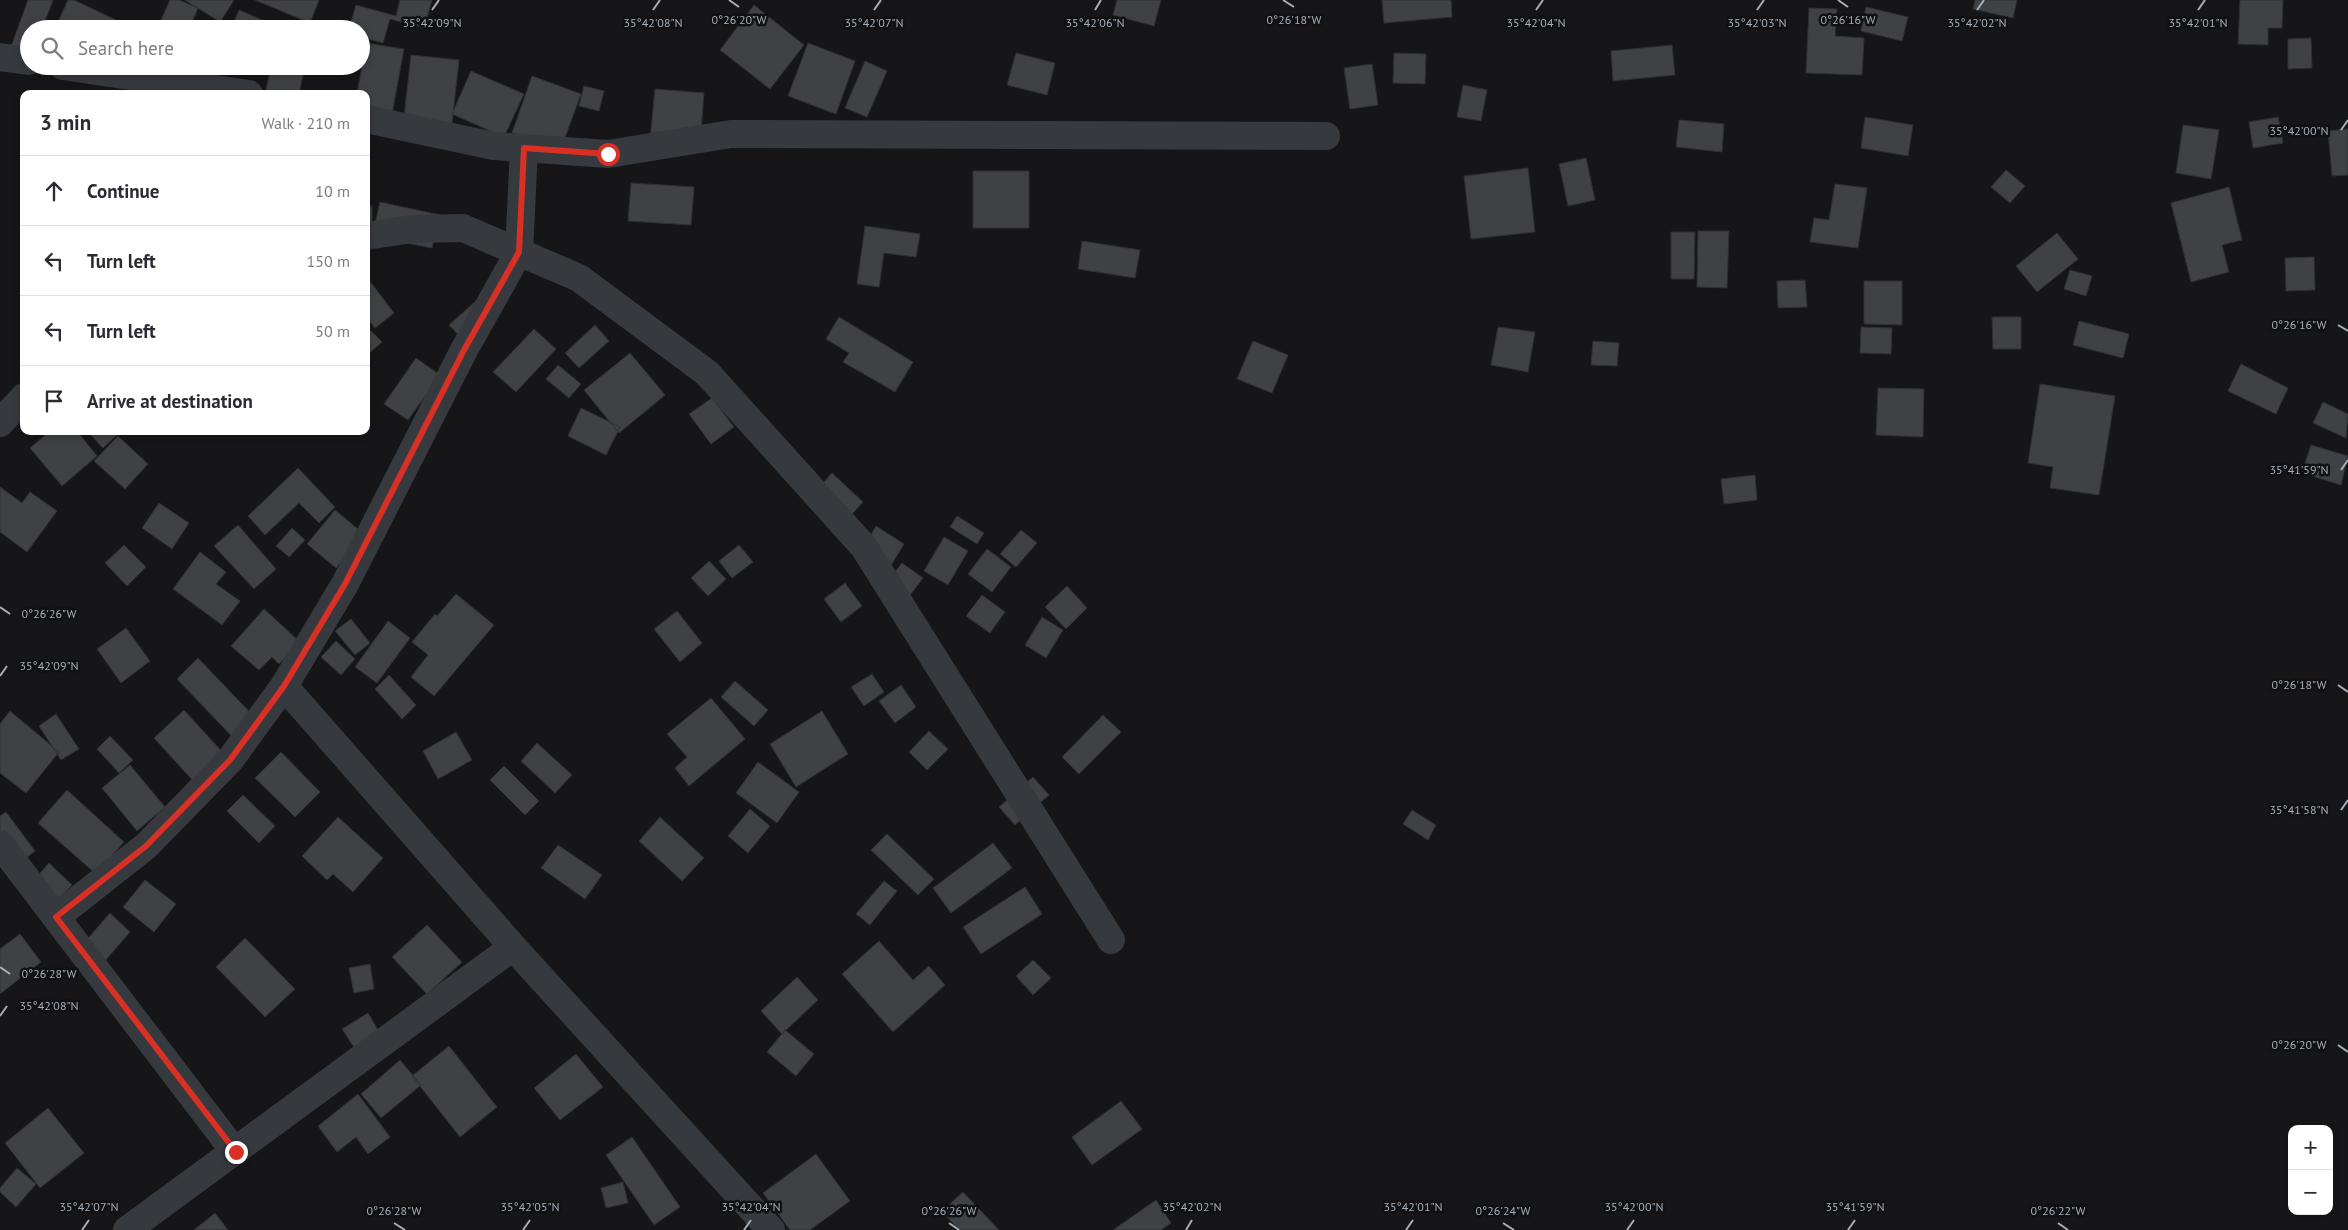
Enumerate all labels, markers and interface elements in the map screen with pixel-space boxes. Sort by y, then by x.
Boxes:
text: 0°26'20"W [712,12,766,27]
text: 0°26'18"W [1267,12,1321,27]
text: 0°26'16"W [1821,12,1875,27]
text: 35°42'09"N [402,15,462,30]
text: 35°42'08"N [623,15,683,30]
text: 35°42'07"N [844,15,904,30]
text: 35°42'06"N [1065,15,1125,30]
text: 35°42'04"N [1506,15,1566,30]
text: 35°42'03"N [1727,15,1787,30]
text: 35°42'02"N [1947,15,2007,30]
text: 35°42'01"N [2168,15,2228,30]
search box [20,20,370,75]
icon: search [38,34,66,62]
text: Search here [78,36,174,60]
text: 3 min [40,109,91,136]
text: Walk · 210 m [261,113,350,133]
text: 35°42'00"N [2269,123,2329,138]
route start [597,143,620,166]
icon: ahead [40,177,68,205]
text: Continue [87,179,159,203]
text: 10 m [315,181,350,201]
icon: left [40,247,68,275]
text: Turn left [87,249,156,273]
text: 150 m [307,251,350,271]
icon: left [40,317,68,345]
text: 0°26'16"W [2272,317,2326,332]
text: Turn left [87,319,156,343]
text: 50 m [315,321,350,341]
icon: arrive [40,387,68,415]
text: Arrive at destination [87,389,253,413]
text: 35°41'59"N [2269,462,2329,477]
text: 0°26'26"W [22,606,76,621]
text: 35°42'09"N [19,658,79,673]
text: 0°26'18"W [2272,677,2326,692]
text: 35°41'58"N [2269,802,2329,817]
text: 0°26'28"W [22,966,76,981]
text: 35°42'08"N [19,998,79,1013]
text: 0°26'20"W [2272,1037,2326,1052]
map controls [2288,1125,2333,1215]
button: + [2288,1125,2333,1170]
route end [225,1141,248,1164]
button: − [2288,1170,2333,1215]
text: 35°42'07"N [59,1199,119,1214]
text: 35°42'05"N [500,1199,560,1214]
text: 35°42'04"N [721,1199,781,1214]
text: 35°42'02"N [1162,1199,1222,1214]
text: 35°42'01"N [1383,1199,1443,1214]
text: 35°42'00"N [1604,1199,1664,1214]
text: 35°41'59"N [1825,1199,1885,1214]
text: 0°26'28"W [367,1203,421,1218]
text: 0°26'26"W [922,1203,976,1218]
text: 0°26'24"W [1476,1203,1530,1218]
text: 0°26'22"W [2031,1203,2085,1218]

